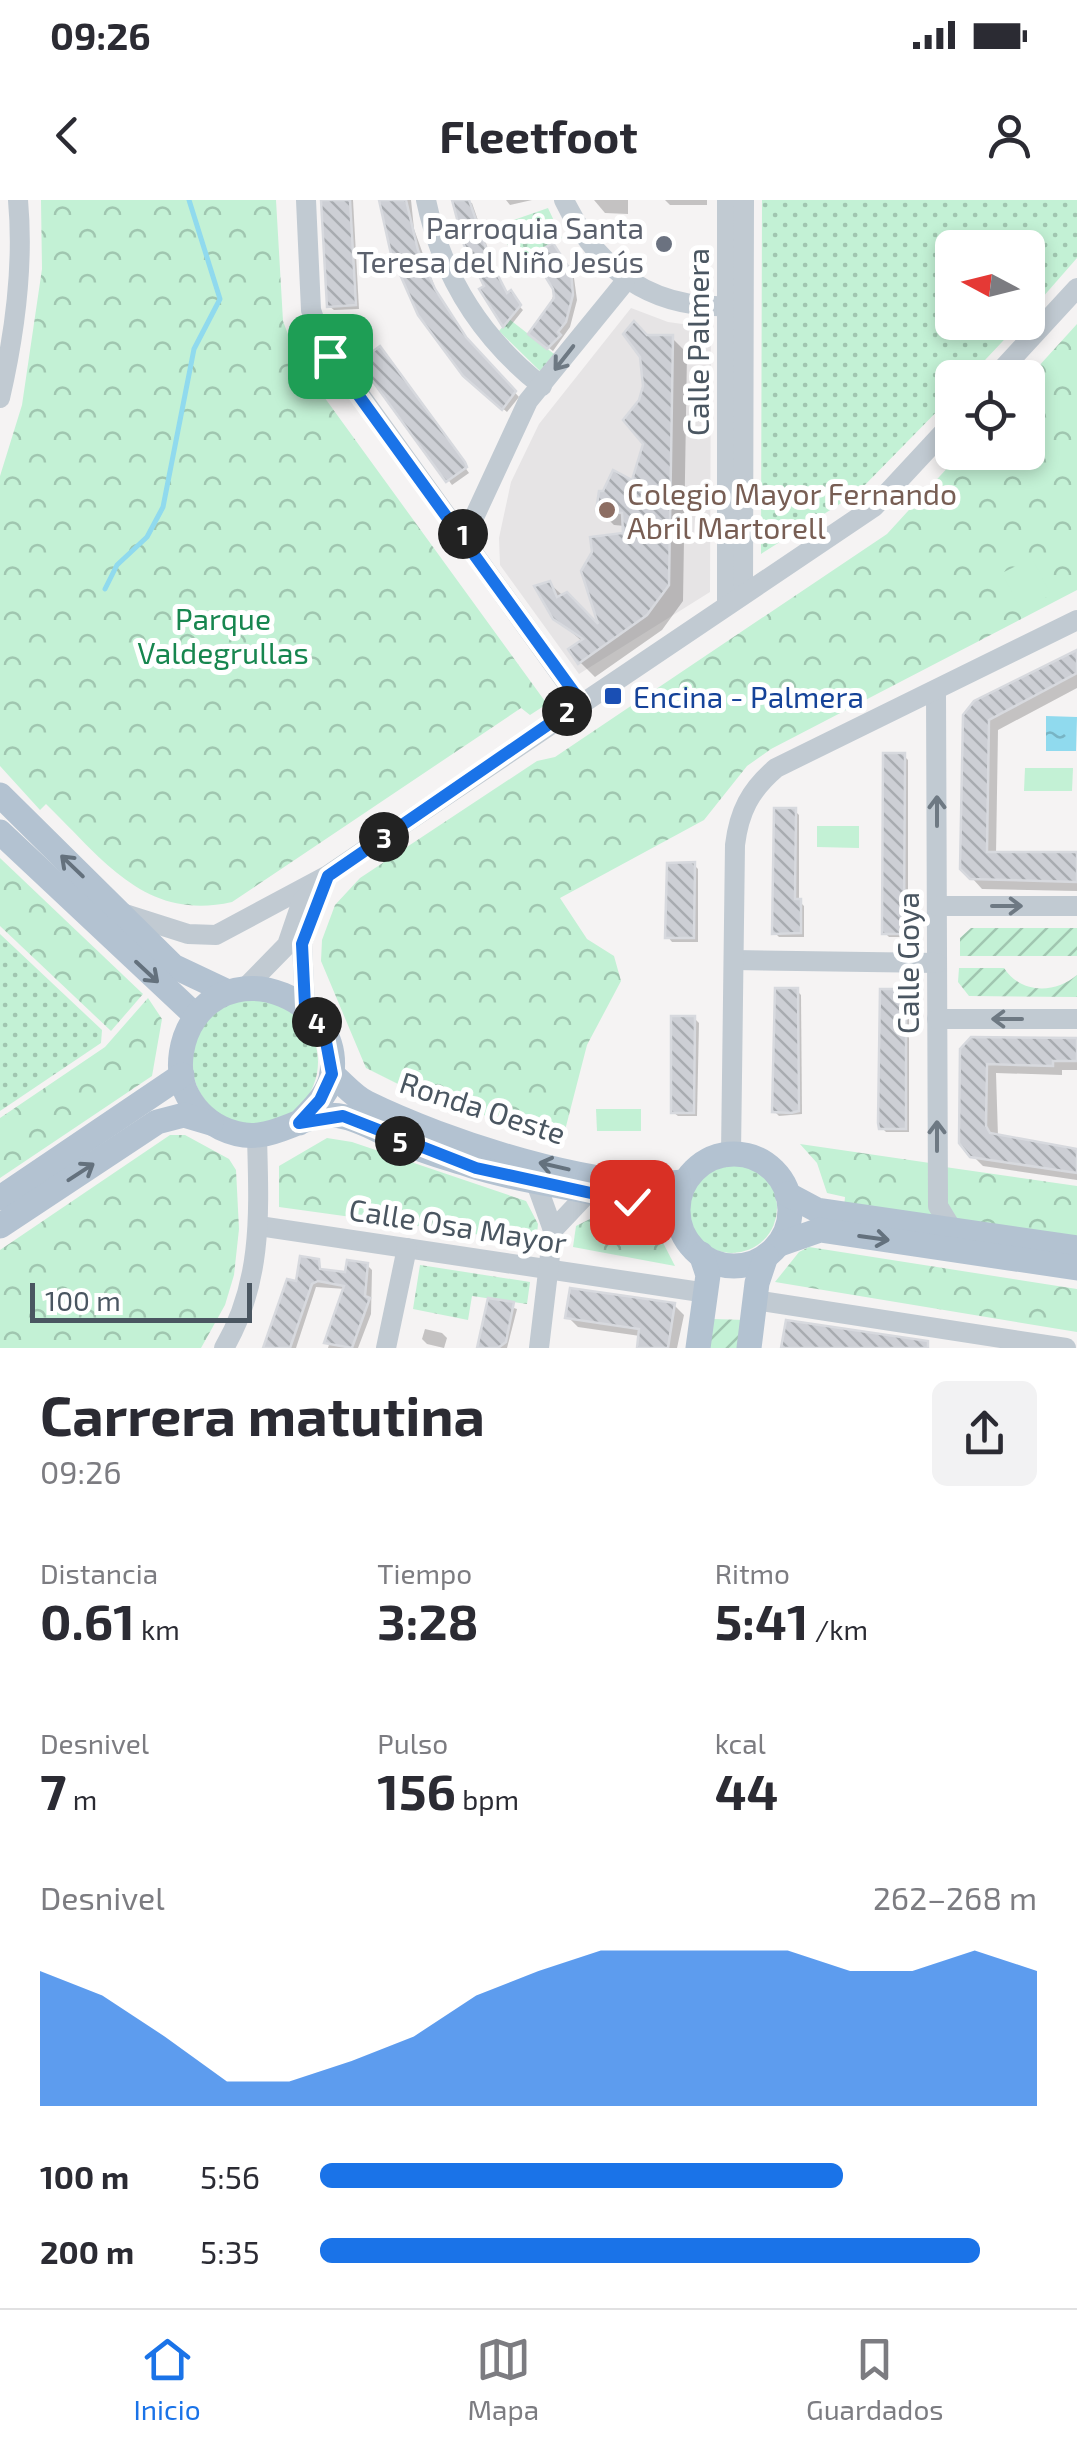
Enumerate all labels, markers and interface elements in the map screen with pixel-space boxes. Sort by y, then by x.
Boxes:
text: 09:26 [50,12,151,58]
icon: back [40,108,95,163]
text: Fleetfoot [439,108,638,162]
icon: person [982,108,1037,163]
place label: Parroquia Santa Teresa del Niño Jesús [356,209,644,279]
north arrow [935,230,1045,340]
map controls [935,230,1045,470]
marker: Parroquia Santa Teresa del Niño Jesús [653,233,675,255]
street label: Calle Palmera [679,248,715,436]
pin [288,314,373,399]
icon: arrive [303,329,358,384]
one-way arrow [554,344,575,371]
button: locate [935,360,1045,470]
place label: Colegio Mayor Fernando Abril Martorell [627,475,957,545]
marker: Colegio Mayor Fernando Abril Martorell [596,499,618,521]
pin: 1 [438,509,488,559]
text: 1 [457,517,469,551]
park label: Parque Valdegrullas [137,600,309,670]
place label: Encina - Palmera [633,678,864,714]
marker: Encina - Palmera [602,685,624,707]
pin: 2 [542,686,592,736]
text: 2 [559,694,575,728]
one-way arrow [927,796,946,828]
pin: 3 [359,812,409,862]
text: 3 [376,820,392,854]
one-way arrow [61,854,85,878]
street label: Calle Goya [889,892,925,1034]
one-way arrow [990,896,1023,916]
one-way arrow [134,960,159,983]
pin: 4 [292,997,342,1047]
text: 4 [308,1005,326,1039]
one-way arrow [991,1010,1023,1029]
street label: Ronda Oeste [396,1063,570,1151]
pin: 5 [375,1116,425,1166]
one-way arrow [928,1121,946,1154]
text: 5 [392,1124,408,1158]
one-way arrow [539,1156,571,1174]
pin [590,1160,675,1245]
one-way arrow [67,1162,95,1183]
icon: check [605,1175,660,1230]
street label: Calle Osa Mayor [346,1190,570,1260]
one-way arrow [857,1230,889,1248]
scale bar [30,1278,252,1322]
text: 100 m [45,1283,121,1317]
text: Carrera matutina [40,1381,485,1447]
button: share [932,1381,1037,1486]
text: 09:26 [40,1452,121,1490]
text: Distancia [40,1556,158,1590]
text: Tiempo [377,1556,472,1590]
text: Ritmo [715,1556,790,1590]
text: 0.61 [40,1590,135,1650]
text: 3:28 [377,1590,479,1650]
text: 5:41 [715,1590,809,1650]
text: km [135,1612,180,1646]
text: /km [809,1612,868,1646]
text: Desnivel [40,1726,149,1760]
text: Pulso [377,1726,448,1760]
text: kcal [715,1726,766,1760]
text: 7 [40,1760,66,1820]
text: 156 [377,1760,456,1820]
text: 44 [715,1760,778,1820]
text: m [66,1782,97,1816]
text: bpm [456,1782,519,1816]
text: Desnivel [40,1878,165,1916]
text: 262–268 m [873,1878,1037,1916]
text: 100 m [40,2157,129,2195]
text: 5:56 [200,2157,260,2195]
text: 200 m [40,2232,134,2270]
text: 5:35 [200,2232,260,2270]
tab: Inicio [133,2332,201,2426]
tab: Mapa [468,2332,539,2426]
tab: Guardados [806,2332,944,2426]

